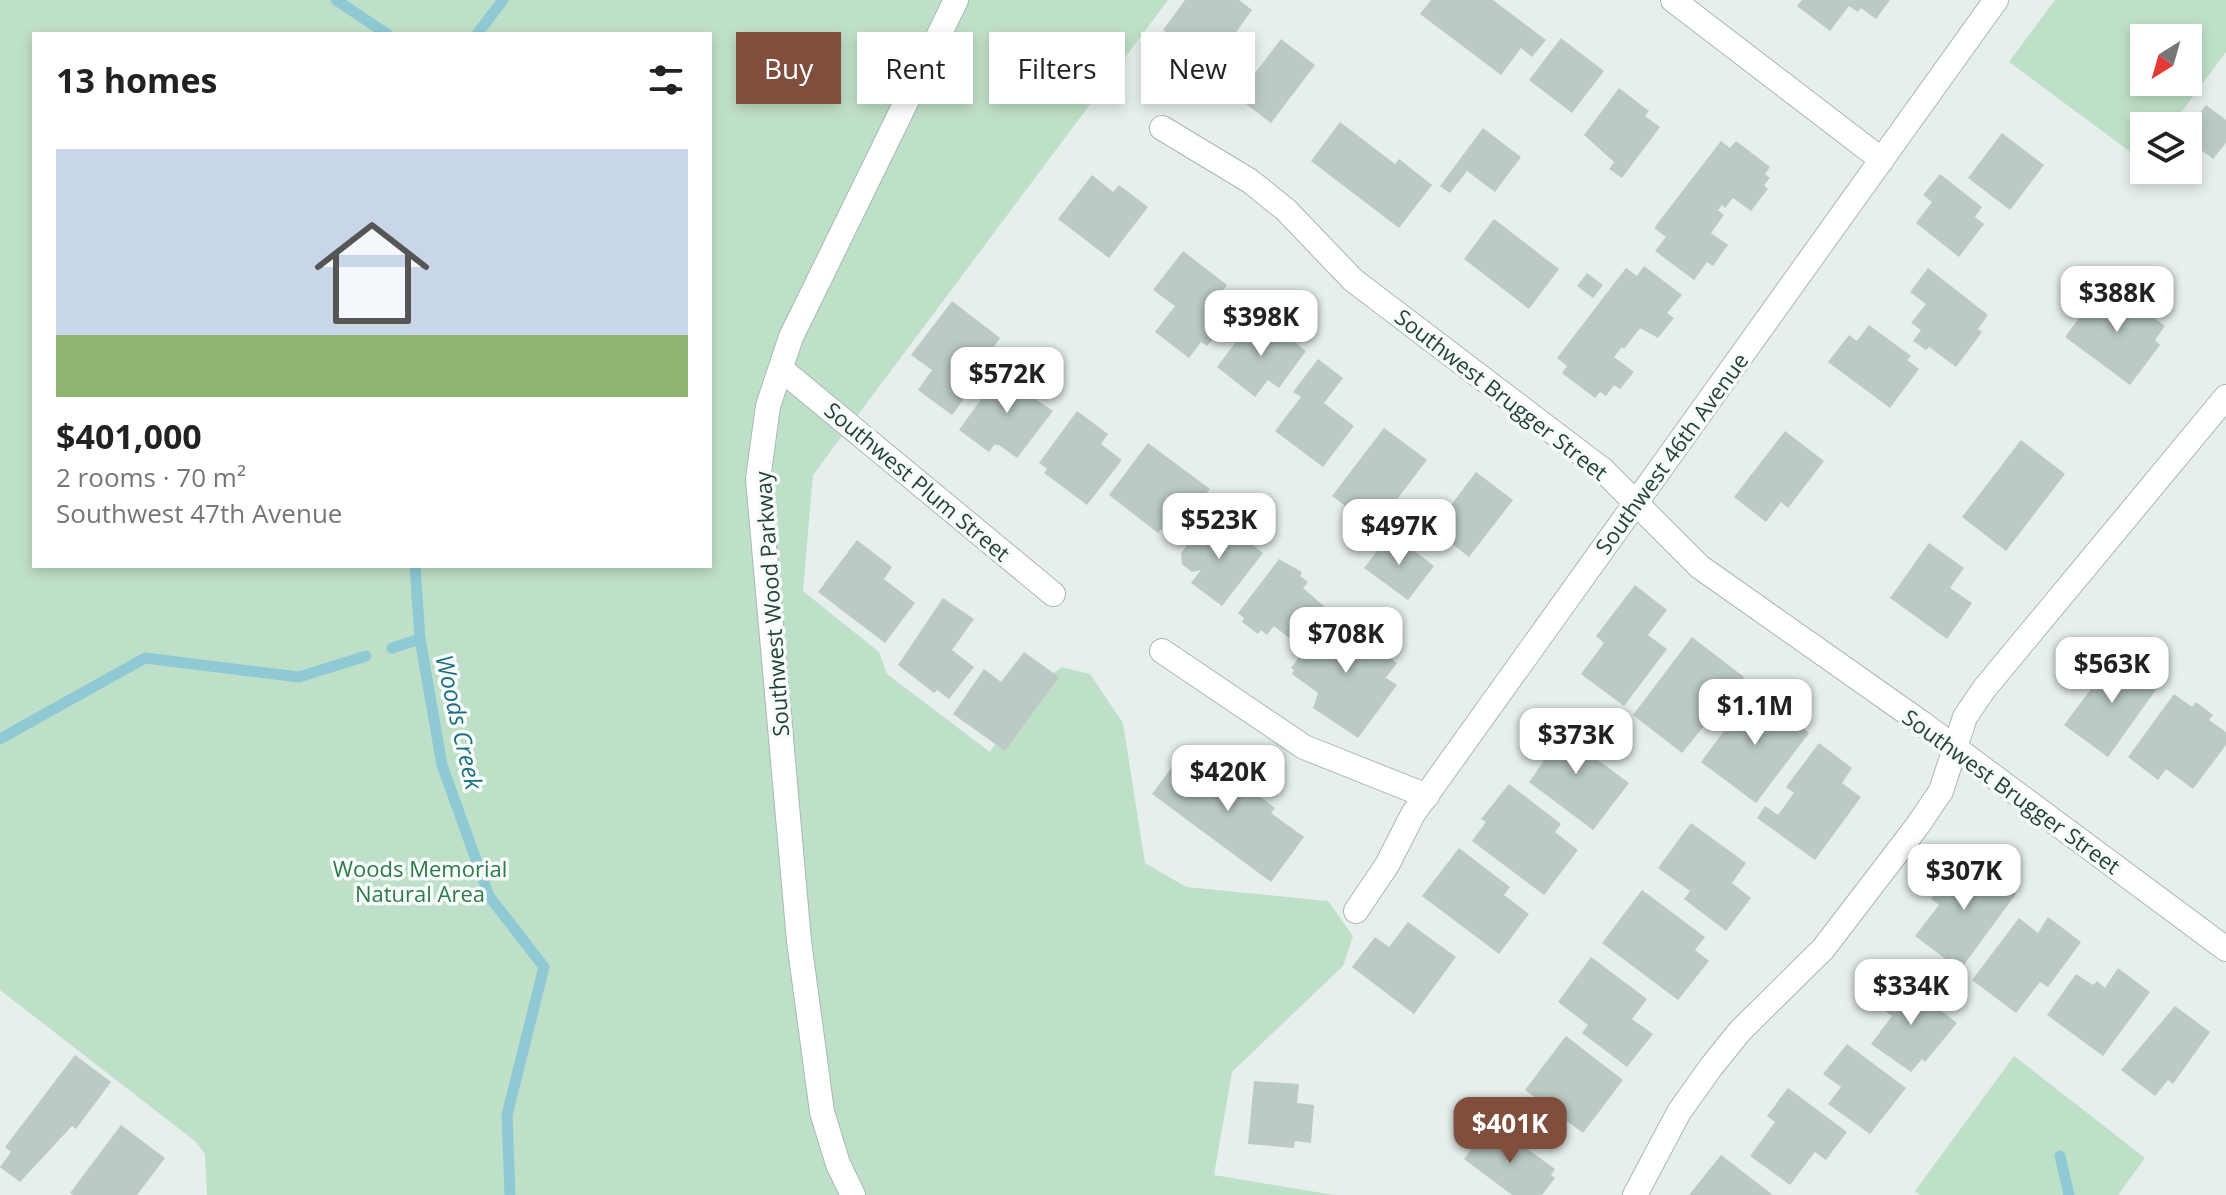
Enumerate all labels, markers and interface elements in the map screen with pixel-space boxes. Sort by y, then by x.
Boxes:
north arrow [2130,24,2202,96]
map controls [2130,24,2202,184]
chip: Buy [736,32,841,104]
chip: Rent [857,32,973,104]
chip: Filters [989,32,1125,104]
chip: New [1141,32,1255,104]
text: 13 homes [56,57,217,103]
icon: filters [644,58,688,102]
button: layers [2130,112,2202,184]
icon: home [300,201,444,345]
pin: $388K [2061,266,2173,334]
text: $388K [2079,274,2155,310]
pin: $398K [1205,290,1317,358]
text: $398K [1223,298,1299,334]
street label: Southwest Brugger Street [1389,301,1615,487]
street label: Southwest 46th Avenue [1588,346,1754,560]
pin: $572K [951,347,1063,415]
text: $572K [969,355,1045,391]
street label: Southwest Plum Street [819,395,1017,568]
text: $401,000 [56,413,202,459]
text: 2 rooms · 70 m² [56,459,246,495]
street label: Southwest Wood Parkway [747,469,795,738]
pin: $523K [1163,493,1275,561]
text: Southwest 47th Avenue [56,495,342,531]
pin: $497K [1343,499,1455,567]
text: $523K [1181,501,1257,537]
text: $497K [1361,507,1437,543]
pin: $708K [1290,607,1402,675]
text: $708K [1308,615,1384,651]
pin: $563K [2056,637,2168,705]
text: $563K [2074,645,2150,681]
water label: Woods Creek [428,651,492,794]
pin: $1.1M [1699,679,1811,747]
text: $1.1M [1717,687,1793,723]
street label: Southwest Brugger Street [1897,702,2127,880]
pin: $373K [1520,708,1632,776]
text: $373K [1538,716,1614,752]
pin: $420K [1172,745,1284,813]
text: $420K [1190,753,1266,789]
pin: $307K [1908,844,2020,912]
text: $307K [1926,852,2002,888]
park label: Woods Memorial Natural Area [333,853,507,908]
pin: $334K [1855,959,1967,1027]
text: $334K [1873,967,1949,1003]
pin: $401K [1454,1097,1566,1165]
text: $401K [1472,1105,1548,1141]

